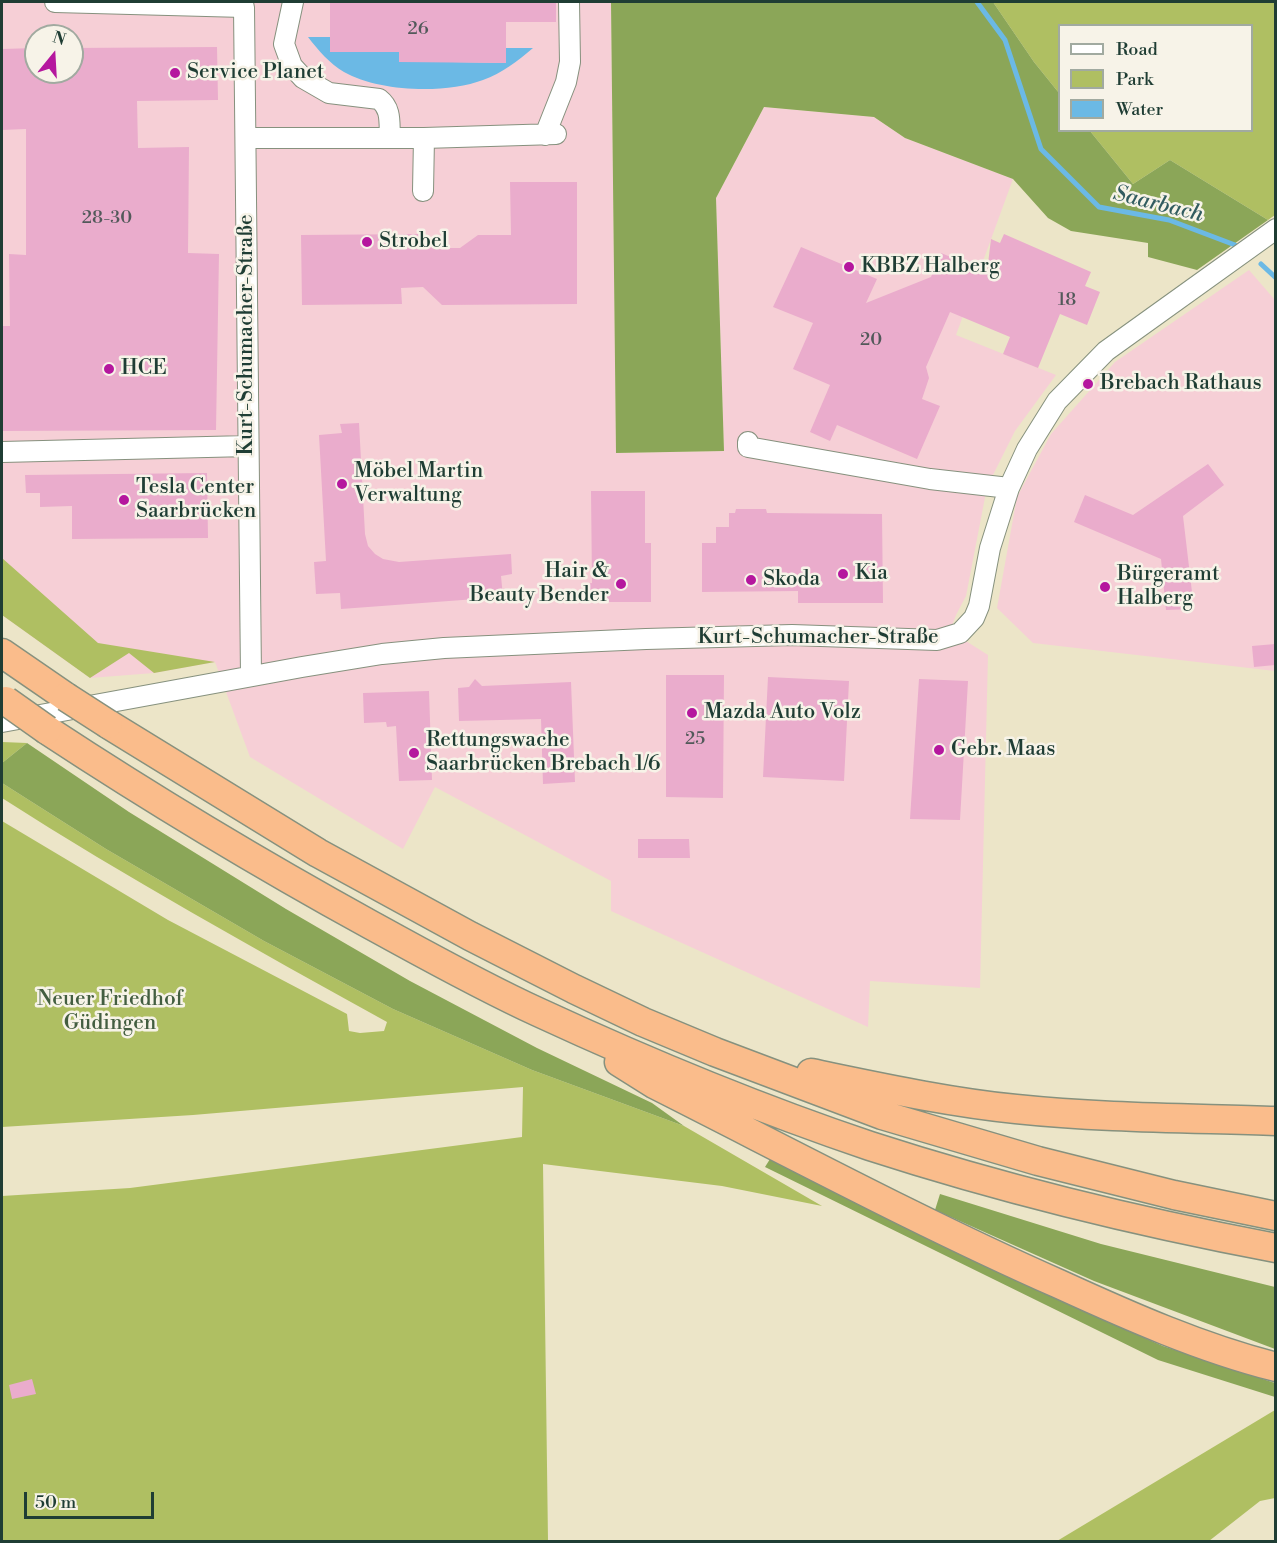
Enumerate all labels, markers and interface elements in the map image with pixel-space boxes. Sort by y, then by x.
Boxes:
house number: 26 [407,19,429,41]
north arrow [24,24,84,84]
legend [1058,24,1253,132]
text: N [50,27,68,50]
text: Road [1116,38,1158,61]
place label: Service Planet [187,60,324,86]
marker: Service Planet [168,66,182,80]
text: Park [1116,68,1153,91]
text: Water [1116,98,1163,121]
water label: Saarbach [1110,181,1206,229]
house number: 28-30 [82,208,132,230]
street label: Kurt-Schumacher-Straße [234,214,260,456]
place label: Strobel [379,229,448,255]
marker: Strobel [360,235,374,249]
place label: KBBZ Halberg [861,254,1000,280]
marker: KBBZ Halberg [842,260,856,274]
house number: 18 [1058,290,1076,312]
house number: 20 [860,330,882,352]
place label: HCE [121,356,167,382]
marker: HCE [102,362,116,376]
place label: Brebach Rathaus [1100,371,1262,397]
marker: Brebach Rathaus [1081,377,1095,391]
place label: Möbel Martin Verwaltung [354,459,483,509]
place label: Tesla Center Saarbrücken [136,475,256,525]
marker: Möbel Martin Verwaltung [335,477,349,491]
marker: Tesla Center Saarbrücken [117,493,131,507]
place label: Hair & Beauty Bender [470,559,609,609]
place label: Kia [855,561,888,587]
place label: Bürgeramt Halberg [1117,562,1219,612]
place label: Skoda [763,567,820,593]
marker: Kia [836,567,850,581]
marker: Skoda [744,573,758,587]
marker: Hair & Beauty Bender [614,577,628,591]
marker: Bürgeramt Halberg [1098,580,1112,594]
street label: Kurt-Schumacher-Straße [697,625,939,651]
place label: Mazda Auto Volz [704,700,861,726]
marker: Mazda Auto Volz [685,706,699,720]
place label: Rettungswache Saarbrücken Brebach 1/6 [426,728,661,778]
house number: 25 [685,729,705,751]
place label: Gebr. Maas [951,737,1055,763]
marker: Gebr. Maas [932,743,946,757]
marker: Rettungswache Saarbrücken Brebach 1/6 [407,746,421,760]
park label: Neuer Friedhof Güdingen [37,987,183,1037]
scale bar [27,1480,158,1518]
text: 50 m [35,1491,76,1514]

